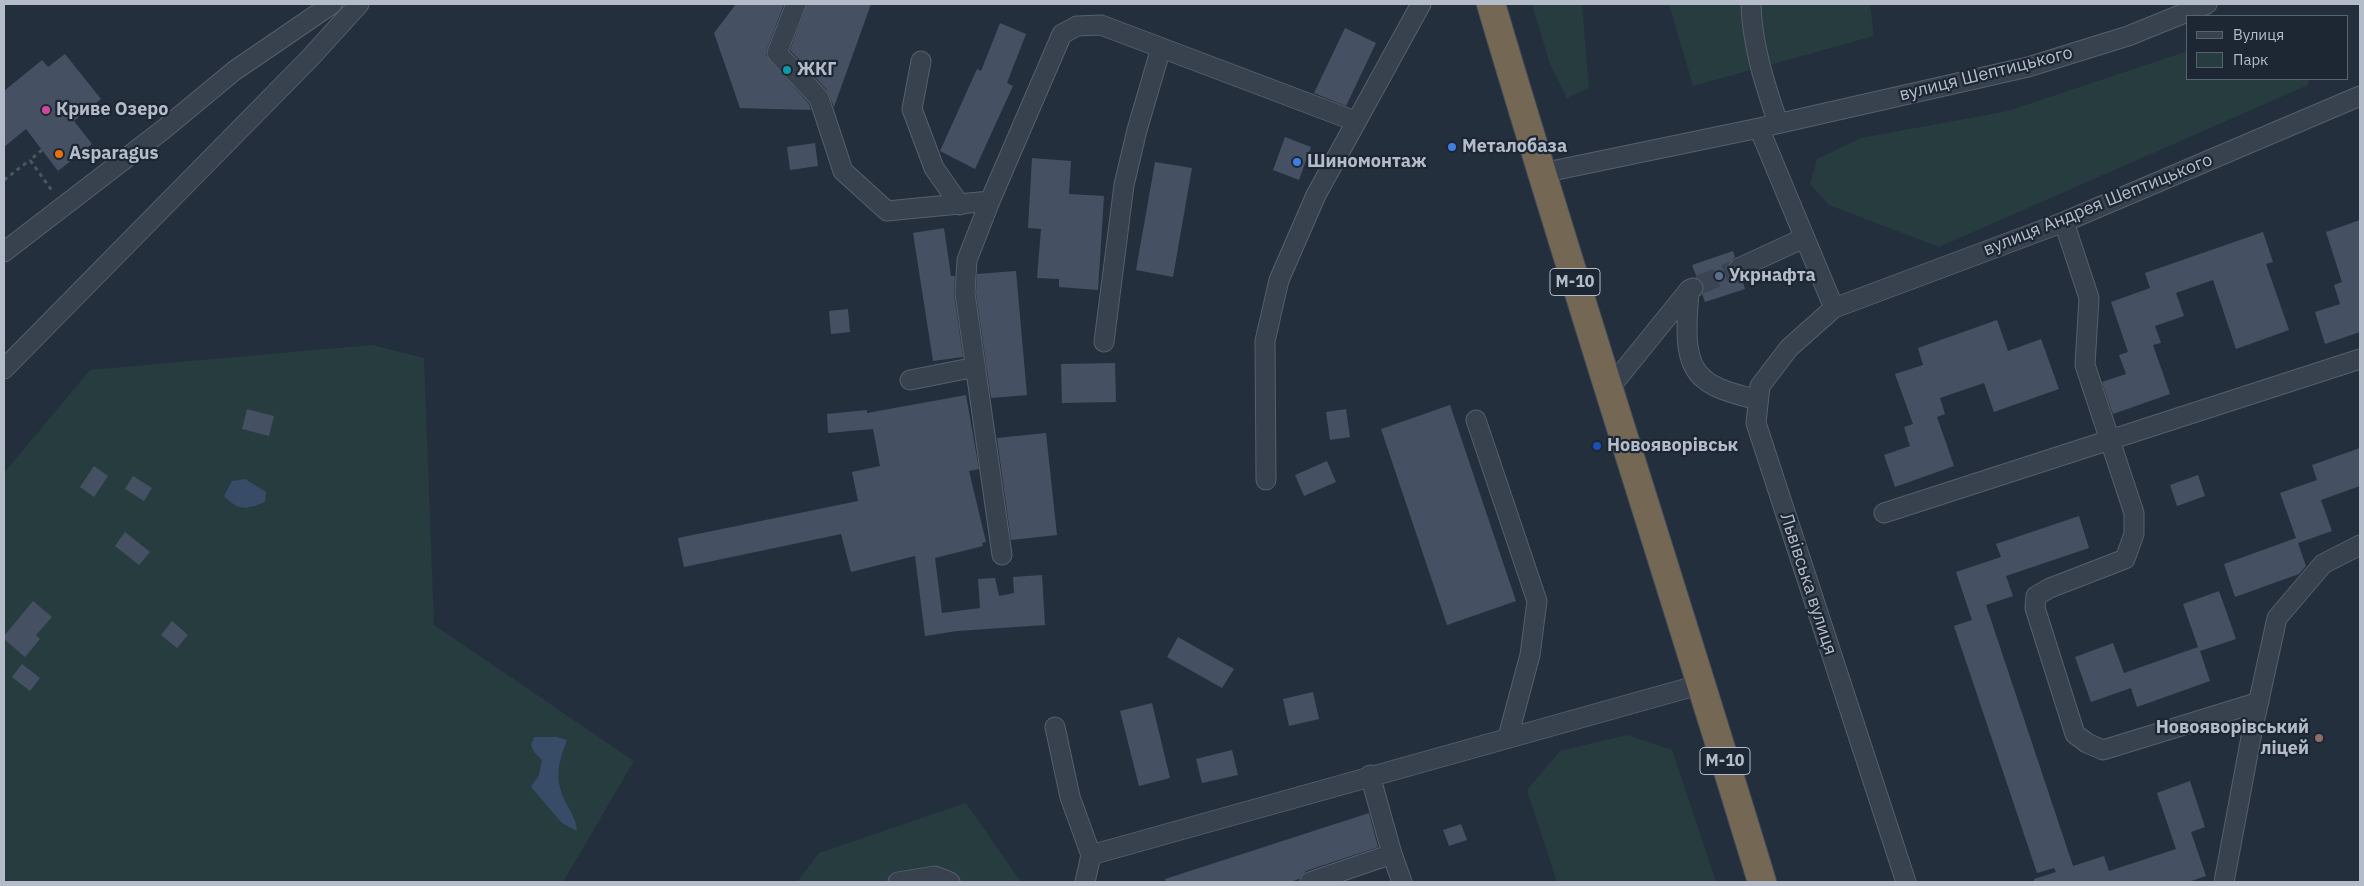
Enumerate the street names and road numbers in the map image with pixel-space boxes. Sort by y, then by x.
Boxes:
street label: вулиця Шептицького [1897,42,2075,106]
street label: вулиця Андрея Шептицького [1980,149,2216,261]
road number: М-10 [1550,268,1600,296]
street label: Львівська вулиця [1775,510,1841,658]
road number: М-10 [1700,748,1750,774]

